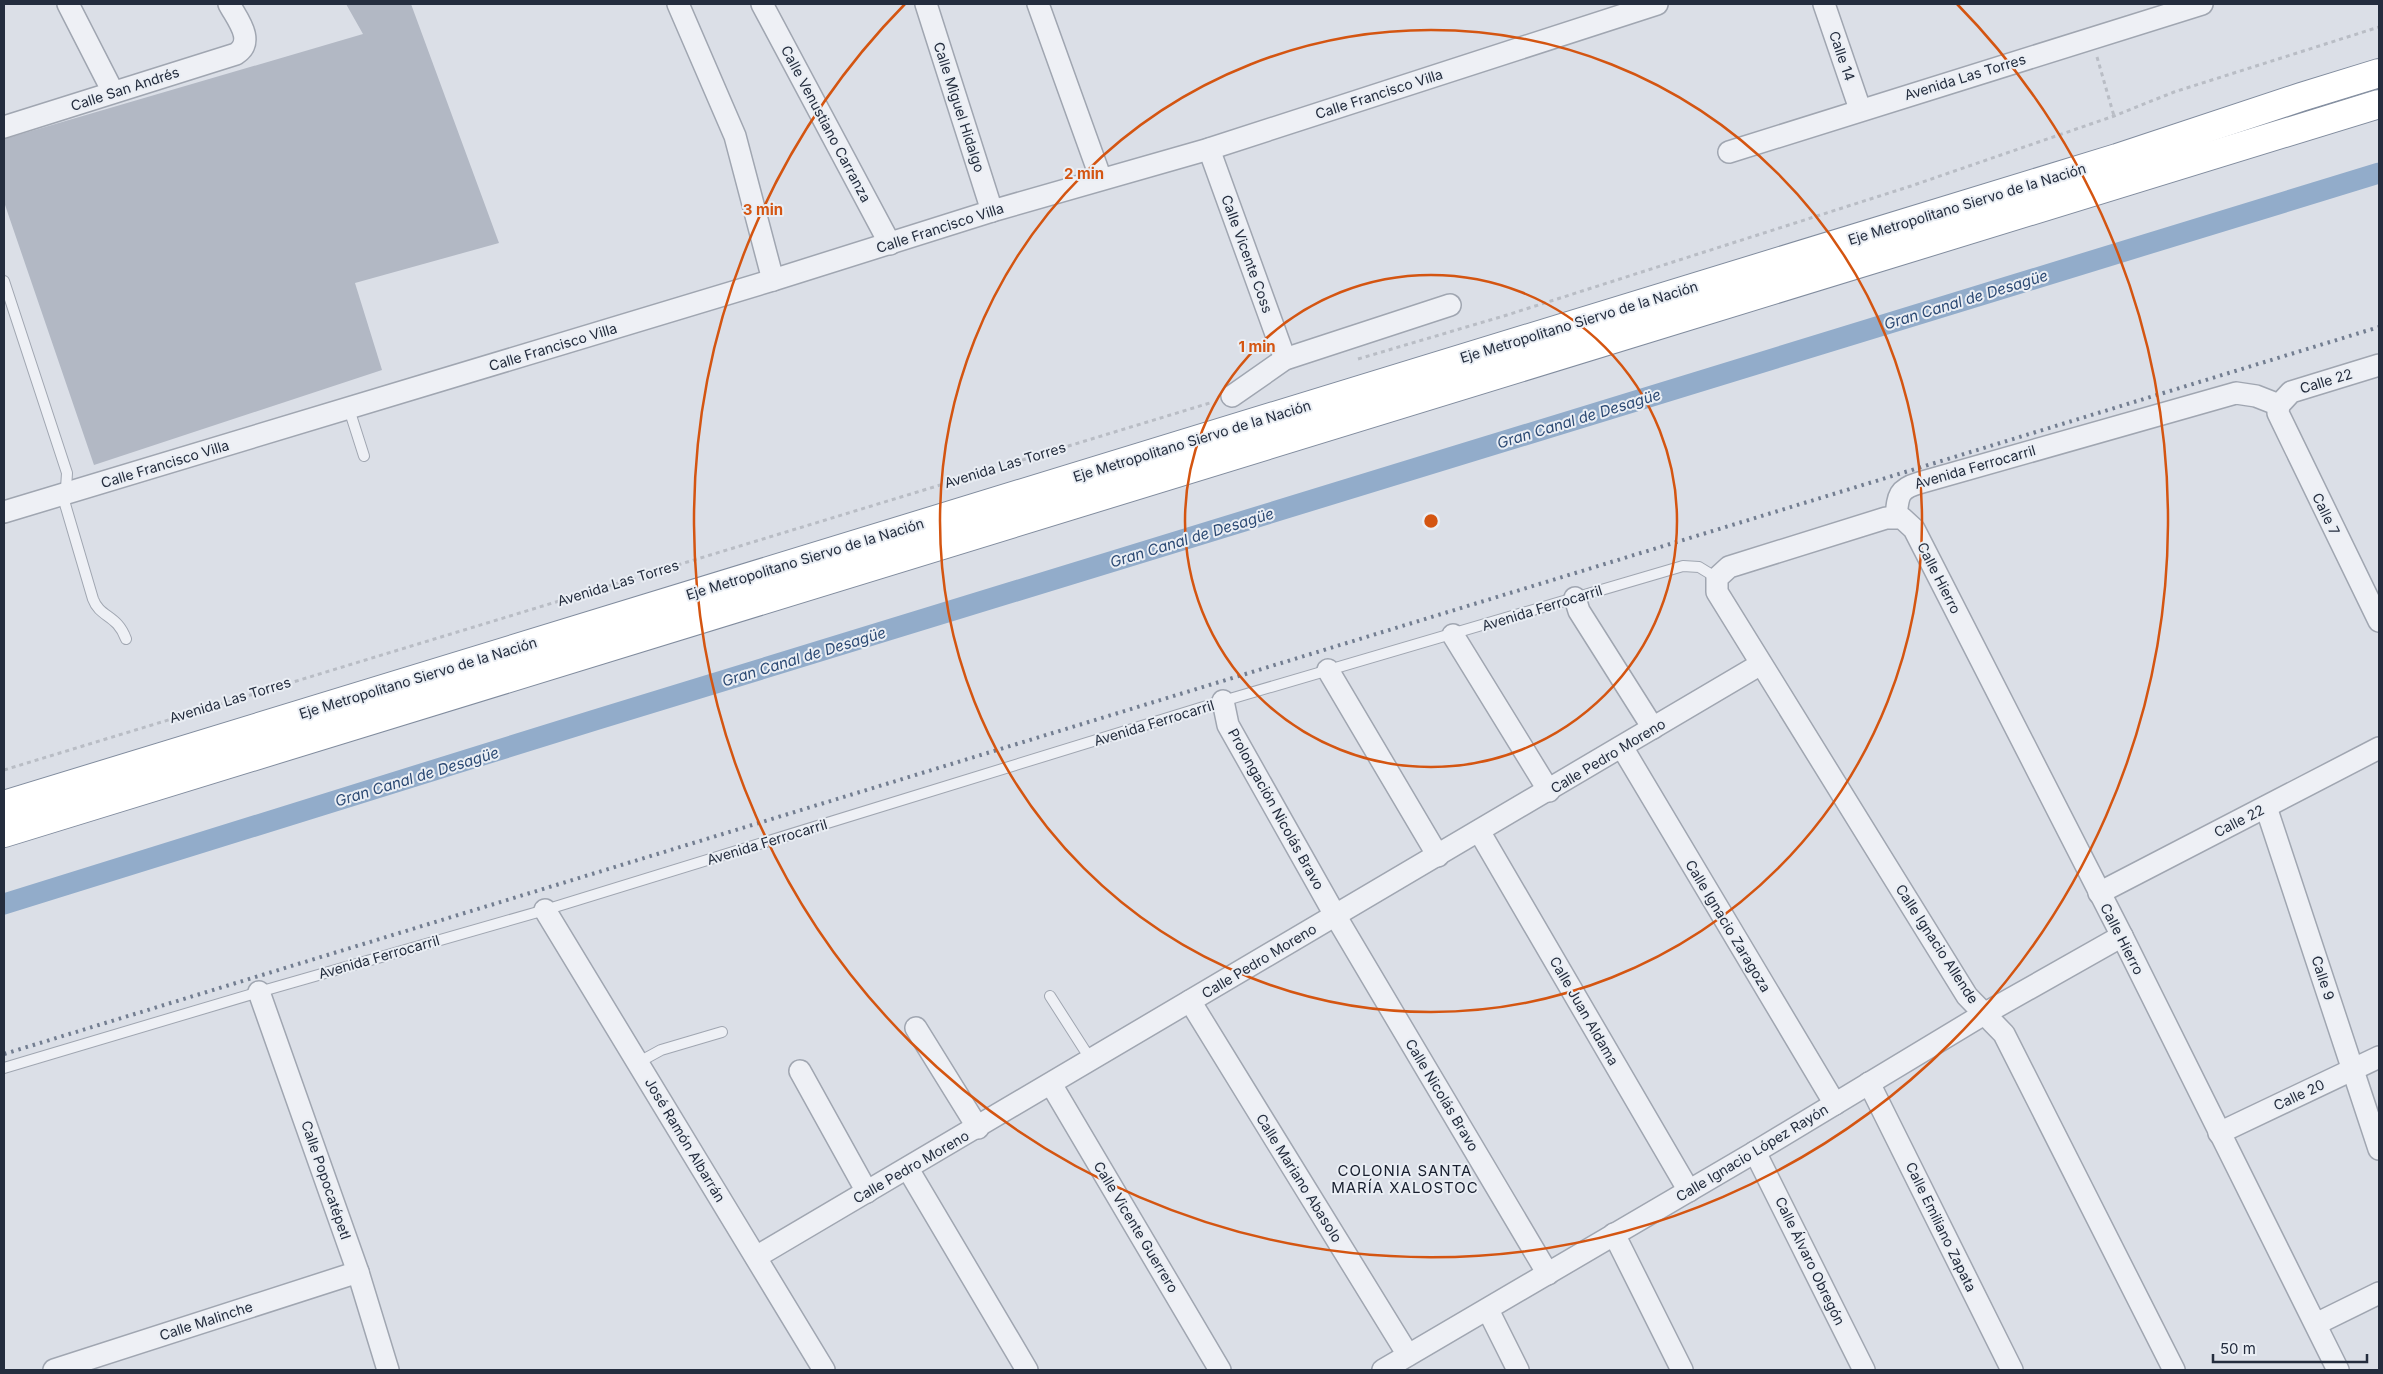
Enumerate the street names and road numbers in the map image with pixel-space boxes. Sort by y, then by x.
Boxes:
street label: Calle 14 [1826,29,1859,83]
street label: Calle Miguel Hidalgo [930,40,989,174]
street label: Calle Venustiano Carranza [778,43,875,205]
street label: Avenida Las Torres [1902,50,2028,103]
street label: Calle San Andrés [68,63,181,114]
street label: Calle Francisco Villa [1313,65,1445,122]
street label: Eje Metropolitano Siervo de la Nación [1846,159,2088,248]
street label: Calle Vicente Coss [1218,192,1277,315]
street label: Calle Francisco Villa [874,199,1006,256]
street label: Eje Metropolitano Siervo de la Nación [1458,277,1700,366]
street label: Calle Francisco Villa [487,319,619,374]
street label: Calle 22 [2298,364,2354,397]
street label: Eje Metropolitano Siervo de la Nación [1071,396,1313,485]
street label: Calle Francisco Villa [99,436,231,491]
street label: Avenida Las Torres [942,438,1068,491]
street label: Avenida Ferrocarril [1912,441,2037,492]
street label: Calle 7 [2309,490,2344,538]
street label: Eje Metropolitano Siervo de la Nación [684,514,926,603]
street label: Calle Hierro [1914,539,1965,616]
street label: Avenida Las Torres [555,556,681,609]
street label: Avenida Ferrocarril [1480,581,1604,634]
street label: Eje Metropolitano Siervo de la Nación [297,633,539,722]
street label: Avenida Las Torres [167,673,293,726]
street label: Avenida Ferrocarril [1092,696,1216,749]
street label: Calle Pedro Moreno [1547,715,1668,797]
street label: Prolongación Nicolás Bravo [1225,725,1328,892]
street label: Calle 22 [2211,801,2267,840]
street label: Avenida Ferrocarril [705,815,829,868]
street label: Calle Ignacio Zaragoza [1682,857,1775,995]
street label: Calle Ignacio Allende [1892,881,1982,1007]
street label: Calle Hierro [2097,900,2148,977]
street label: Calle Pedro Moreno [1198,920,1319,1002]
street label: Avenida Ferrocarril [316,931,441,982]
street label: Calle Juan Aldama [1546,953,1623,1068]
street label: Calle 9 [2308,954,2339,1002]
street label: Calle Nicolás Bravo [1402,1036,1483,1154]
street label: José Ramón Albarrán [642,1074,729,1205]
street label: Calle 20 [2271,1075,2327,1114]
street label: Calle Ignacio López Rayón [1673,1100,1831,1205]
street label: Calle Mariano Abasolo [1253,1110,1346,1245]
street label: Calle Popocatépetl [298,1118,355,1241]
street label: Calle Pedro Moreno [850,1126,972,1207]
street label: Calle Vicente Guerrero [1091,1158,1182,1295]
street label: Calle Emiliano Zapata [1903,1159,1980,1294]
street label: Calle Álvaro Obregón [1772,1194,1849,1328]
street label: Calle Malinche [157,1297,255,1344]

